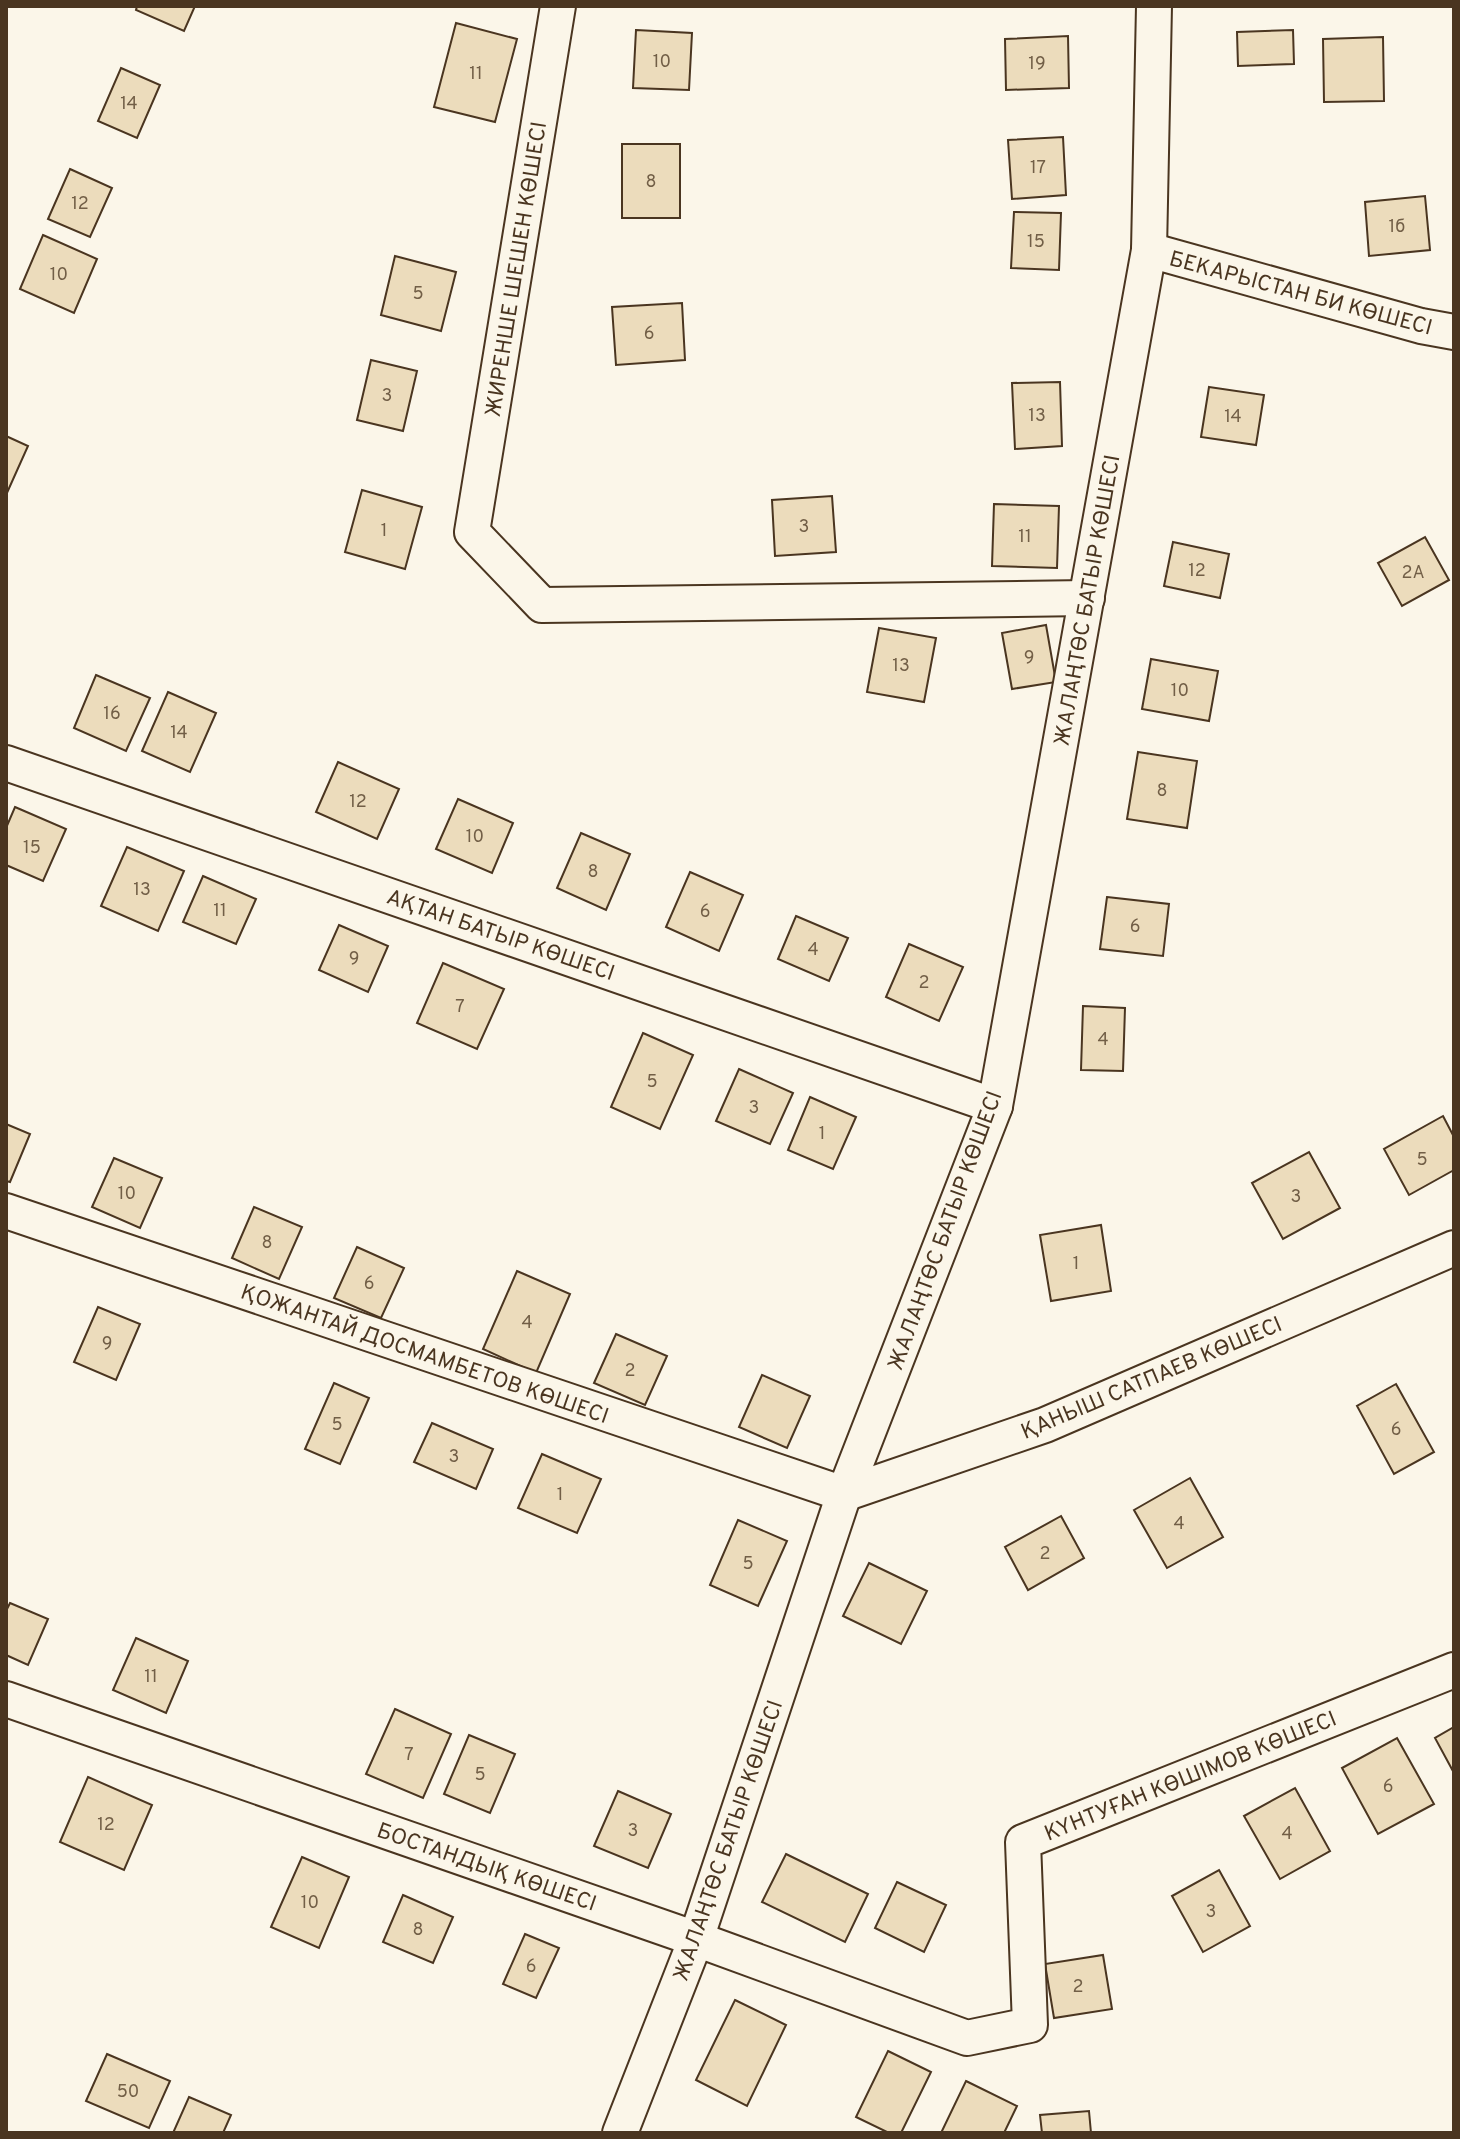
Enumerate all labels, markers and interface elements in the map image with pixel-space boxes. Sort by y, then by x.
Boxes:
house number: 10 [653,51,671,74]
house number: 19 [1028,53,1046,76]
house number: 11 [469,63,483,86]
house number: 14 [120,93,138,116]
street label: ЖИРЕНШЕ ШЕШЕН КӨШЕСІ [481,120,554,419]
house number: 17 [1030,157,1046,180]
house number: 8 [646,171,657,194]
house number: 12 [71,193,89,216]
house number: 1б [1389,216,1405,239]
house number: 15 [1027,231,1045,254]
street label: БЕКАРЫСТАН БИ КӨШЕСІ [1166,246,1435,343]
house number: 10 [50,264,68,287]
house number: 5 [412,283,424,306]
house number: 6 [644,323,654,346]
house number: 3 [382,385,392,408]
house number: 13 [1028,405,1046,428]
house number: 14 [1224,406,1242,429]
street label: ЖАЛАҢТӨС БАТЫР КӨШЕСІ [1050,453,1127,748]
house number: 3 [799,516,809,539]
house number: 1 [381,520,387,543]
house number: 11 [1018,526,1032,549]
house number: 12 [1188,560,1206,583]
house number: 2А [1401,562,1425,585]
house number: 9 [1024,647,1034,670]
house number: 13 [892,655,910,678]
house number: 10 [1171,680,1189,703]
house number: 16 [103,703,121,726]
house number: 14 [170,722,188,745]
house number: 8 [1157,780,1168,803]
house number: 12 [349,791,367,814]
house number: 10 [466,826,484,849]
house number: 15 [23,837,41,860]
house number: 8 [588,861,599,884]
house number: 13 [133,879,151,902]
street label: АҚТАН БАТЫР КӨШЕСІ [383,885,618,988]
house number: 11 [213,900,227,923]
house number: 6 [700,901,710,924]
house number: 6 [1130,916,1140,939]
house number: 4 [807,939,819,962]
house number: 9 [349,948,359,971]
house number: 2 [918,972,930,995]
house number: 7 [455,996,465,1019]
house number: 4 [1097,1029,1109,1052]
house number: 5 [646,1071,658,1094]
street label: ЖАЛАҢТӨС БАТЫР КӨШЕСІ [883,1088,1010,1374]
house number: 3 [749,1097,759,1120]
house number: 1 [819,1123,825,1146]
house number: 5 [1416,1149,1428,1172]
house number: 10 [118,1183,136,1206]
house number: 3 [1291,1186,1301,1209]
house number: 8 [262,1232,273,1255]
house number: 1 [1073,1253,1079,1276]
house number: 6 [364,1273,374,1296]
street label: ҚОЖАНТАЙ ДОСМАМБЕТОВ КӨШЕСІ [237,1277,613,1431]
house number: 4 [521,1312,533,1335]
street label: ҚАНЫШ САТПАЕВ КӨШЕСІ [1017,1312,1287,1447]
house number: 9 [102,1333,112,1356]
house number: 2 [624,1360,636,1383]
house number: 5 [331,1414,343,1437]
house number: 6 [1391,1419,1401,1442]
house number: 3 [449,1446,459,1469]
house number: 1 [557,1484,563,1507]
house number: 4 [1173,1513,1185,1536]
house number: 2 [1039,1543,1051,1566]
house number: 5 [742,1553,754,1576]
house number: 11 [144,1666,158,1689]
street label: ЖАЛАҢТӨС БАТЫР КӨШЕСІ [669,1697,790,1985]
street label: КҮНТУҒАН КӨШІМОВ КӨШЕСІ [1041,1706,1341,1848]
house number: 7 [404,1744,414,1767]
house number: 5 [474,1764,486,1787]
house number: 6 [1383,1776,1393,1799]
house number: 12 [97,1814,115,1837]
street label: БОСТАНДЫҚ КӨШЕСІ [373,1818,600,1919]
house number: 3 [628,1820,638,1843]
house number: 4 [1281,1823,1293,1846]
house number: 10 [301,1892,319,1915]
house number: 3 [1206,1901,1216,1924]
house number: 8 [413,1919,424,1942]
house number: 6 [526,1956,536,1979]
house number: 2 [1072,1976,1084,1999]
house number: 50 [117,2081,139,2104]

